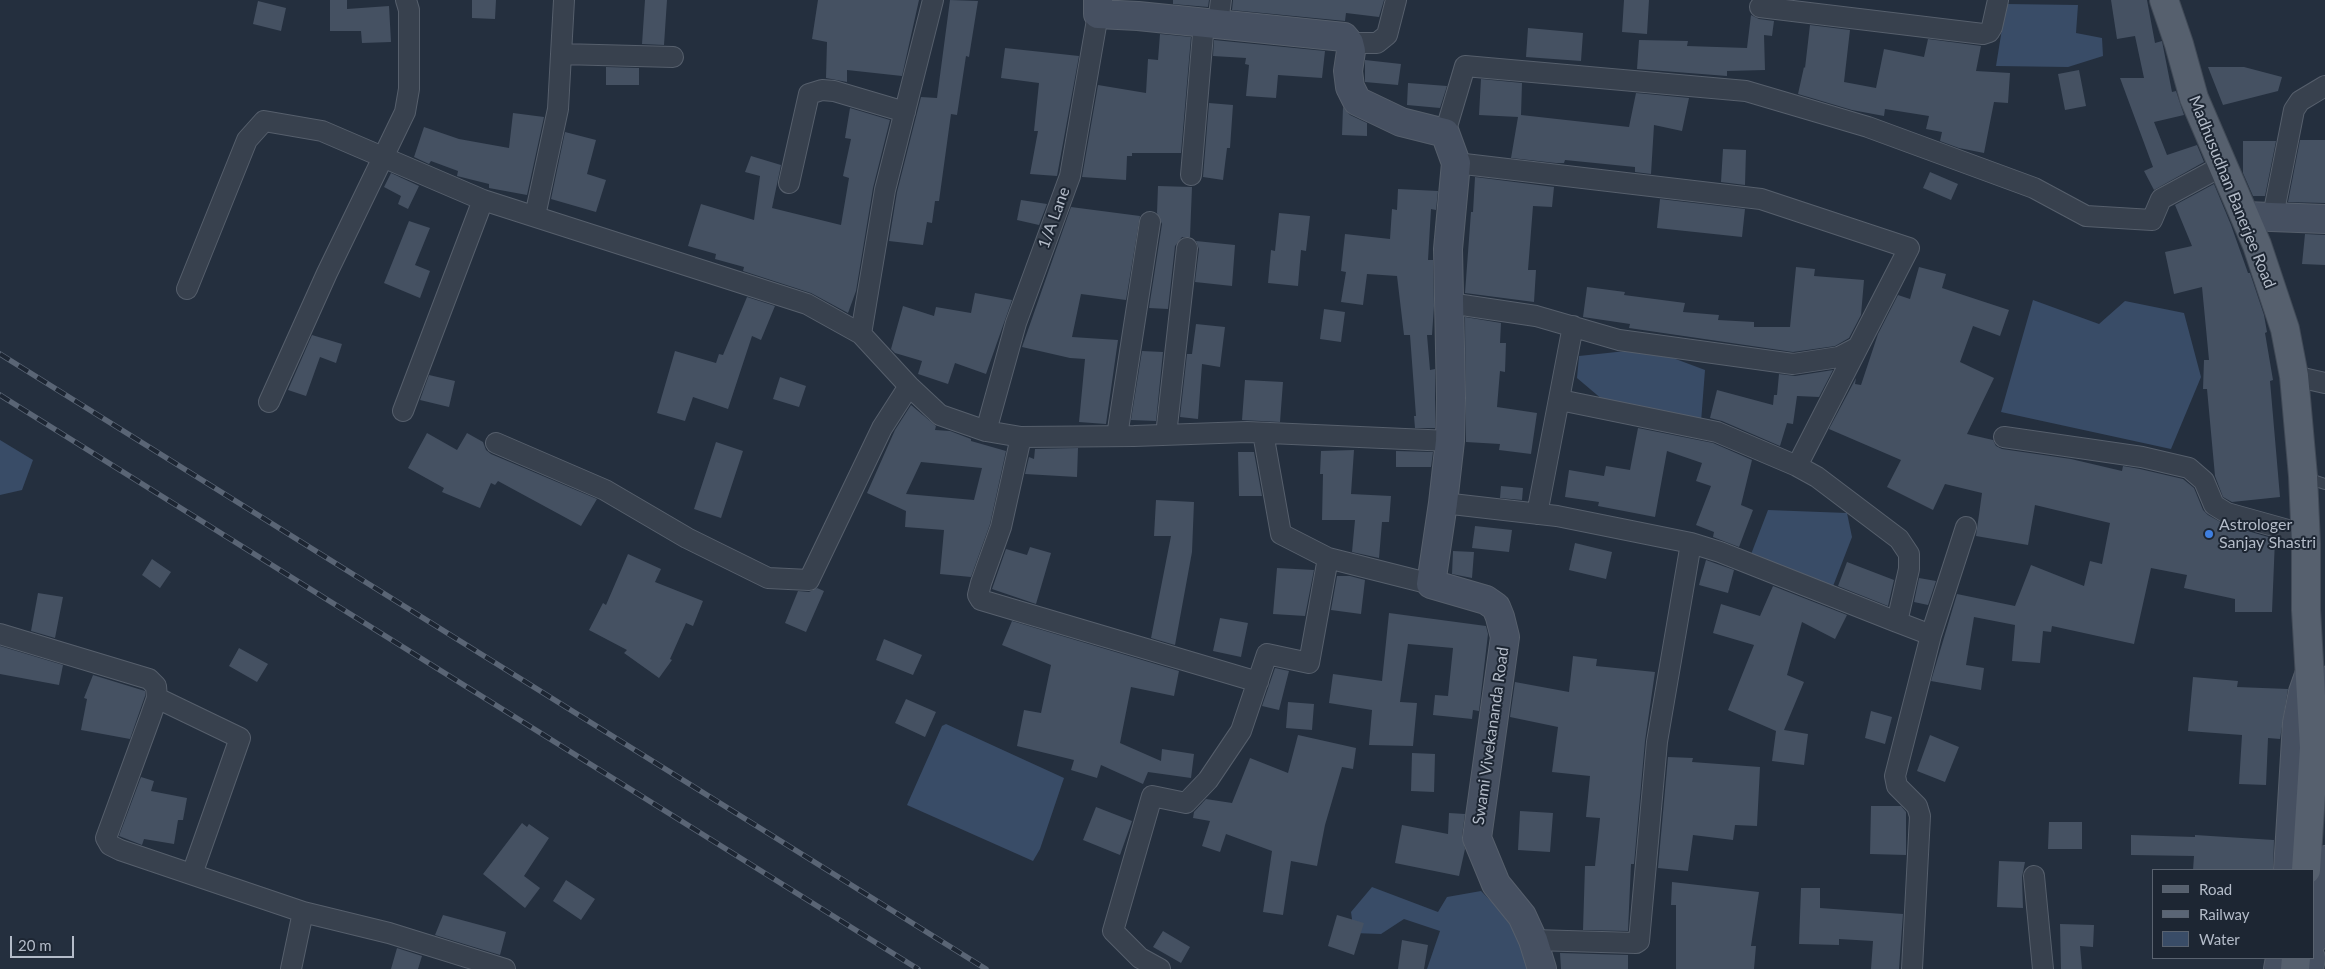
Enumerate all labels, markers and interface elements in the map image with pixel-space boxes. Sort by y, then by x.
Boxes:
street label: Madhusudhan Banerjee Road [2185,93,2279,291]
street label: 1/A Lane [1034,185,1074,251]
place label: Astrologer Sanjay Shastri [2219,515,2316,553]
marker: Astrologer Sanjay Shastri [2203,528,2215,540]
street label: Swami Vivekananda Road [1469,646,1513,826]
legend [2152,869,2315,959]
text: Road [2199,880,2232,898]
text: Railway [2199,905,2250,923]
scale bar [12,926,76,958]
text: Water [2199,930,2240,948]
text: 20 m [18,936,52,954]

